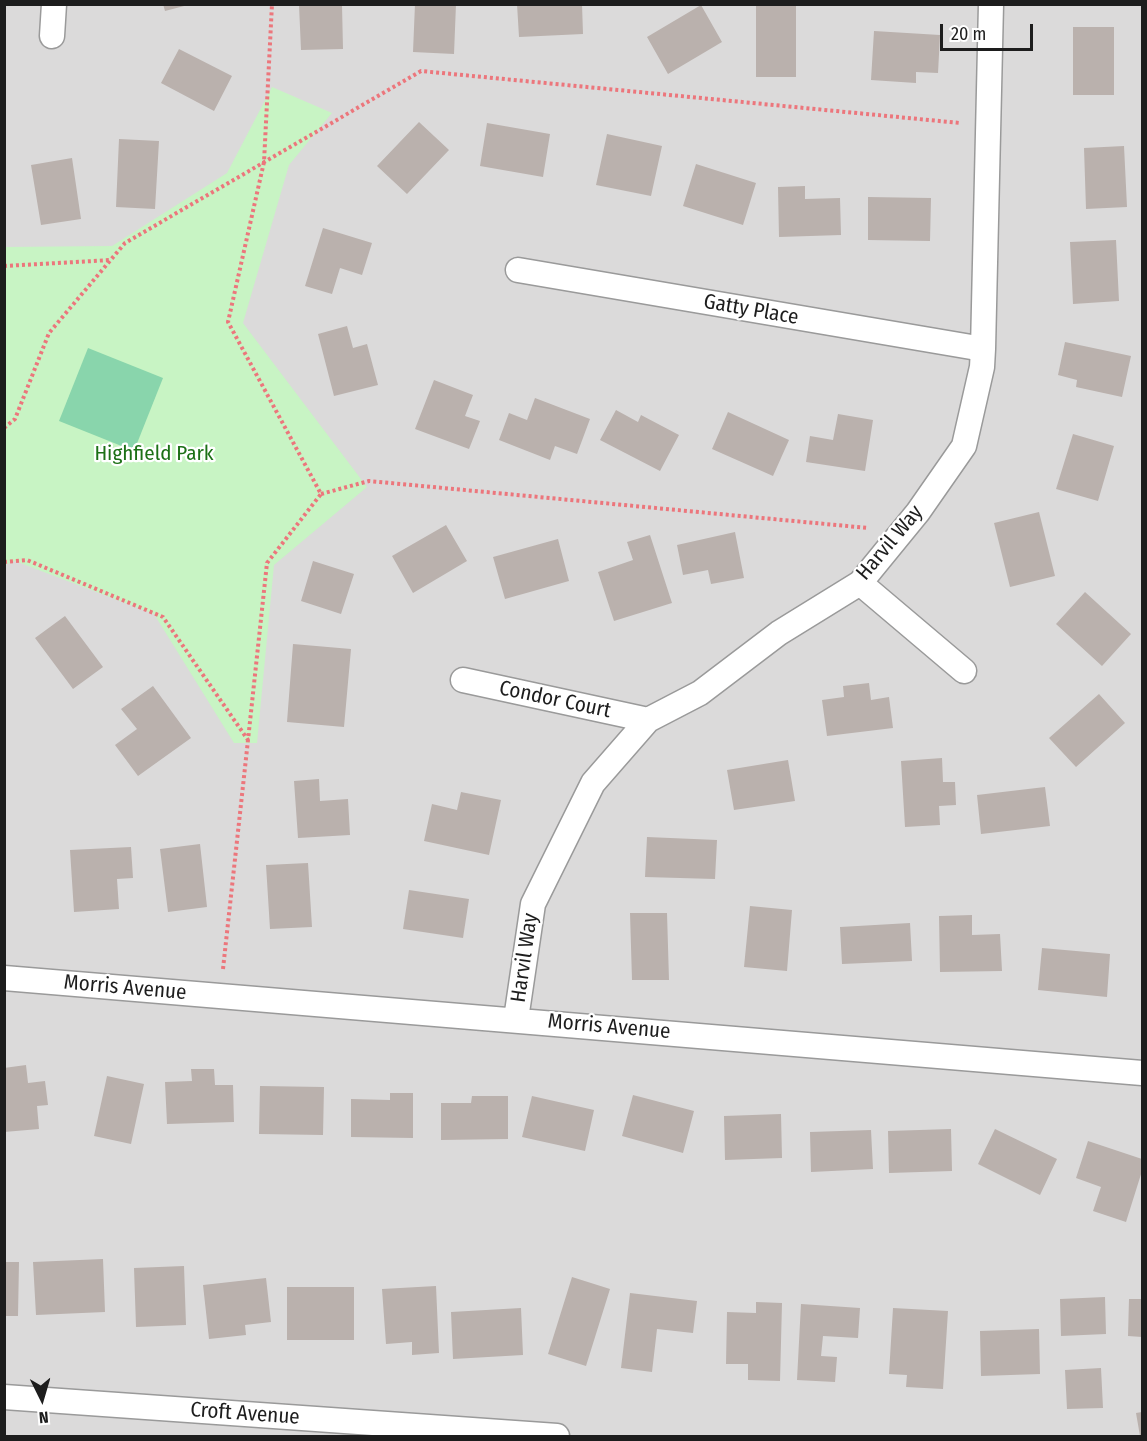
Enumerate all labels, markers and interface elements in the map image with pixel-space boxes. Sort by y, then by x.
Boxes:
scale bar [943,12,1036,50]
text: 20 m [951,23,986,45]
street label: Gatty Place [702,289,800,331]
park label: Highfield Park [94,441,214,467]
street label: Harvil Way [851,500,929,586]
street label: Condor Court [497,676,613,724]
street label: Harvil Way [506,912,544,1004]
street label: Morris Avenue [63,970,187,1006]
street label: Morris Avenue [547,1009,671,1045]
north arrow [12,1369,72,1429]
street label: Croft Avenue [190,1398,300,1430]
text: N [38,1408,49,1427]

